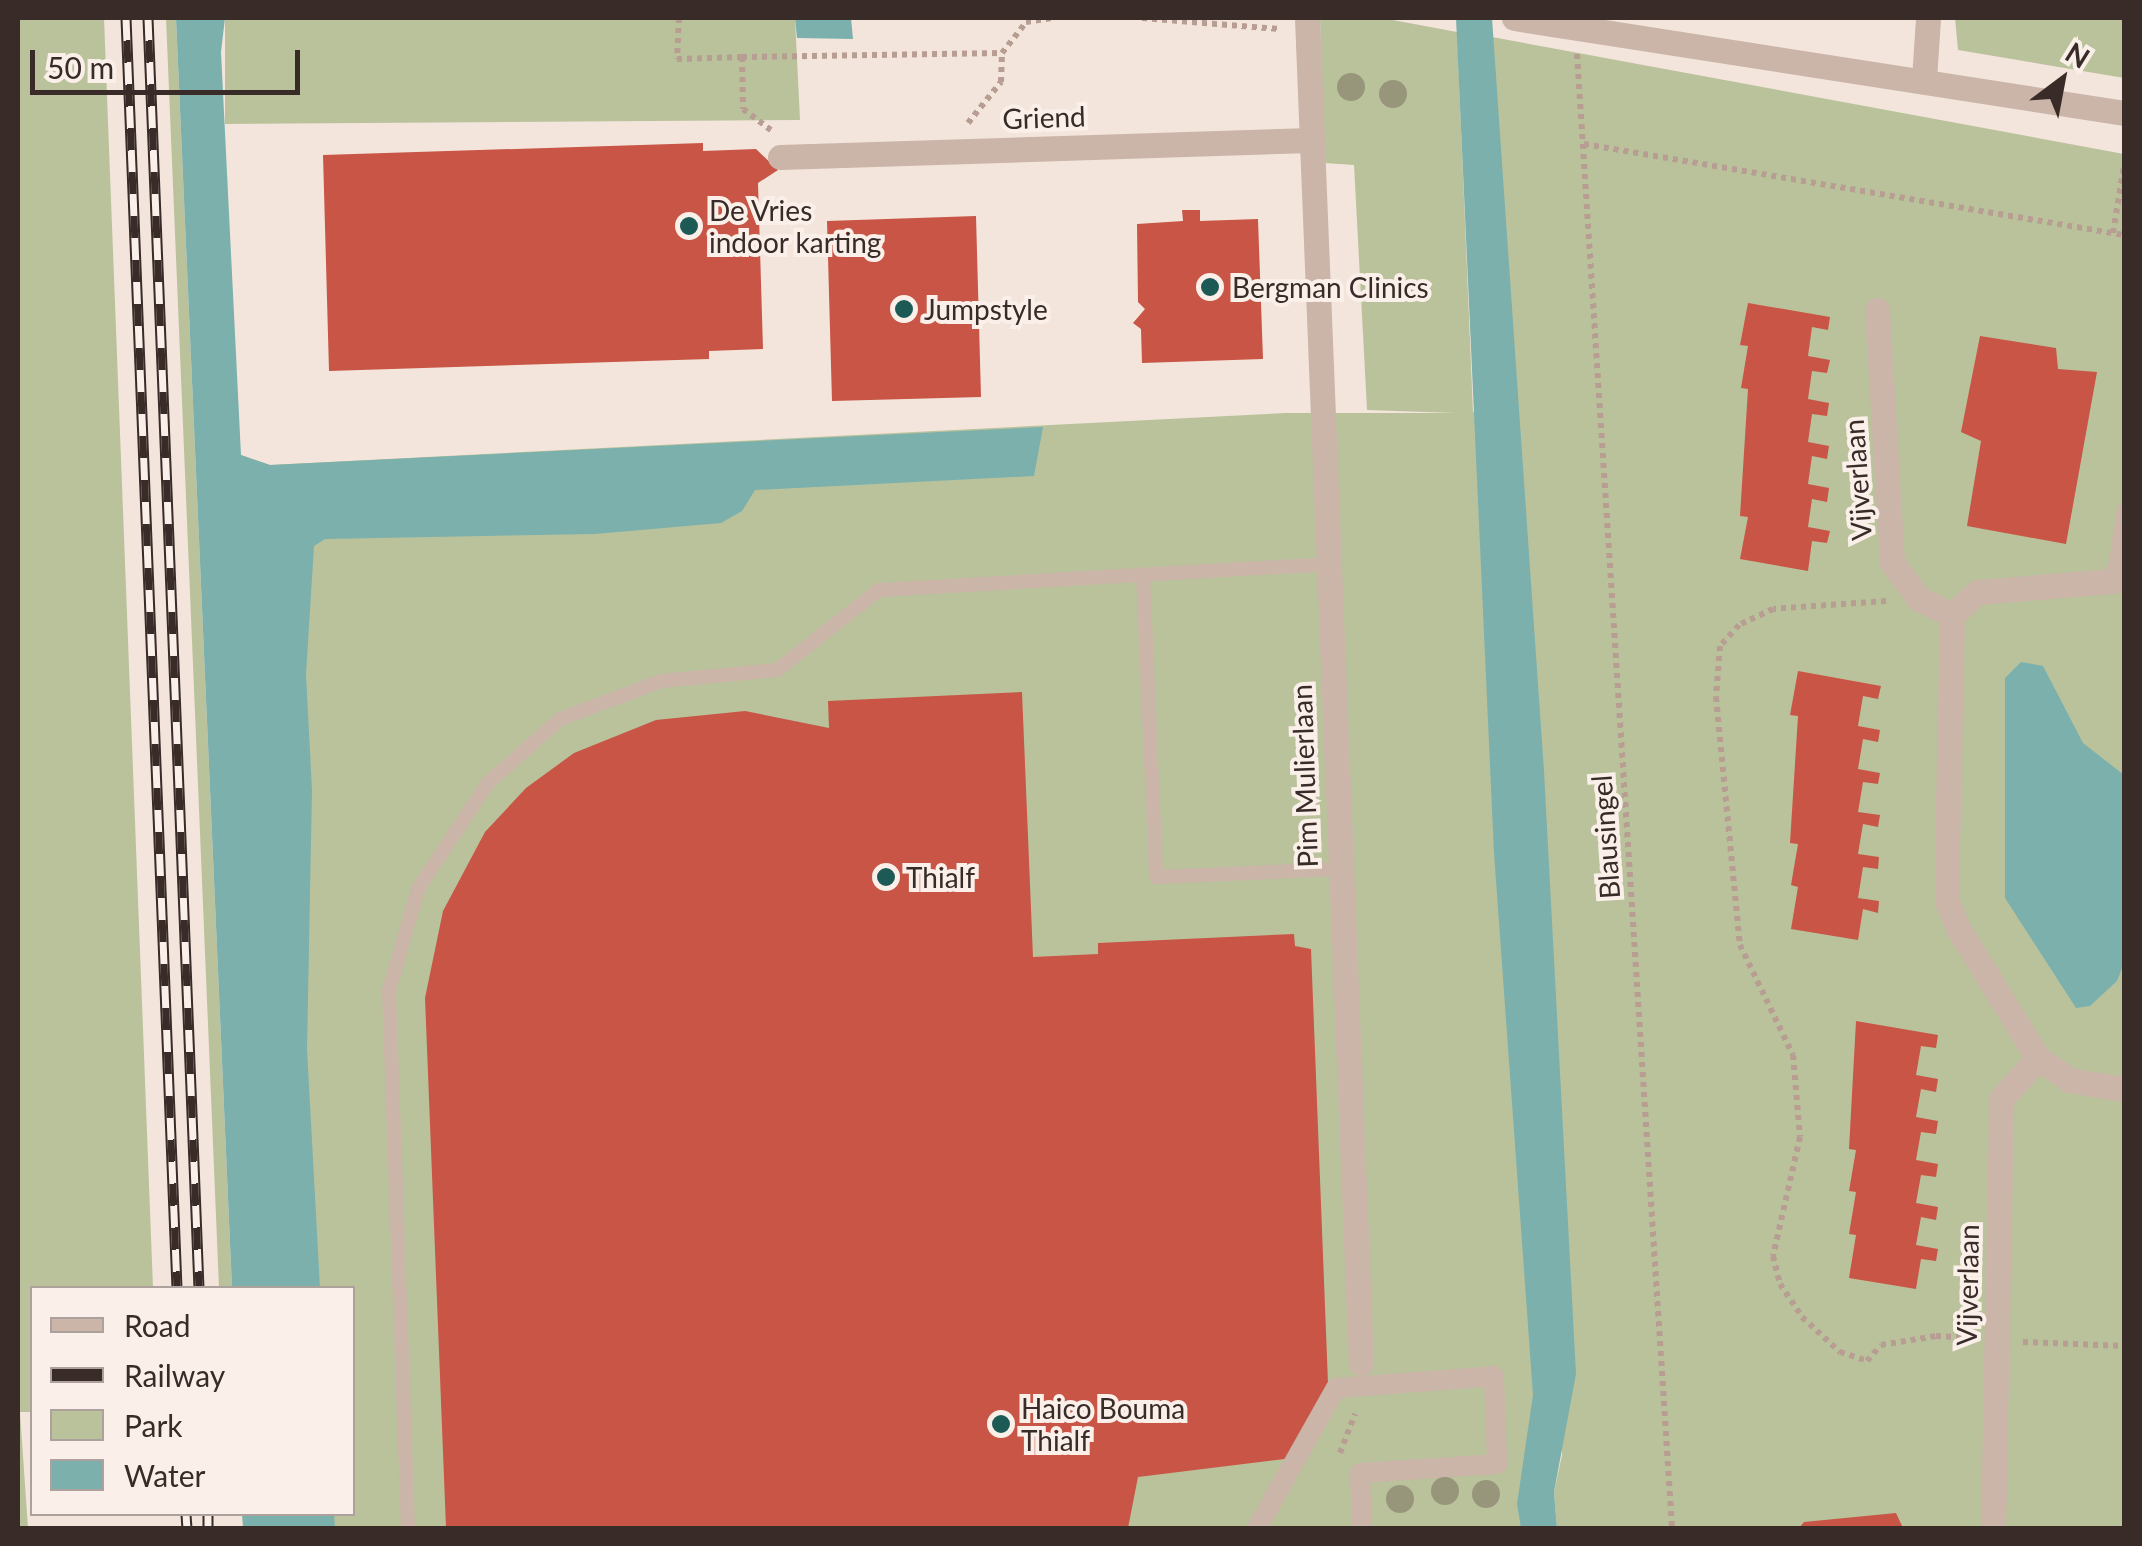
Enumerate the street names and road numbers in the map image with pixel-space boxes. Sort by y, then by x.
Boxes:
street label: Griend [1002,99,1086,135]
street label: Vijverlaan [1836,418,1878,542]
street label: Pim Mulierlaan [1284,684,1324,868]
street label: Blausingel [1584,774,1626,900]
street label: Vijverlaan [1949,1224,1985,1346]

